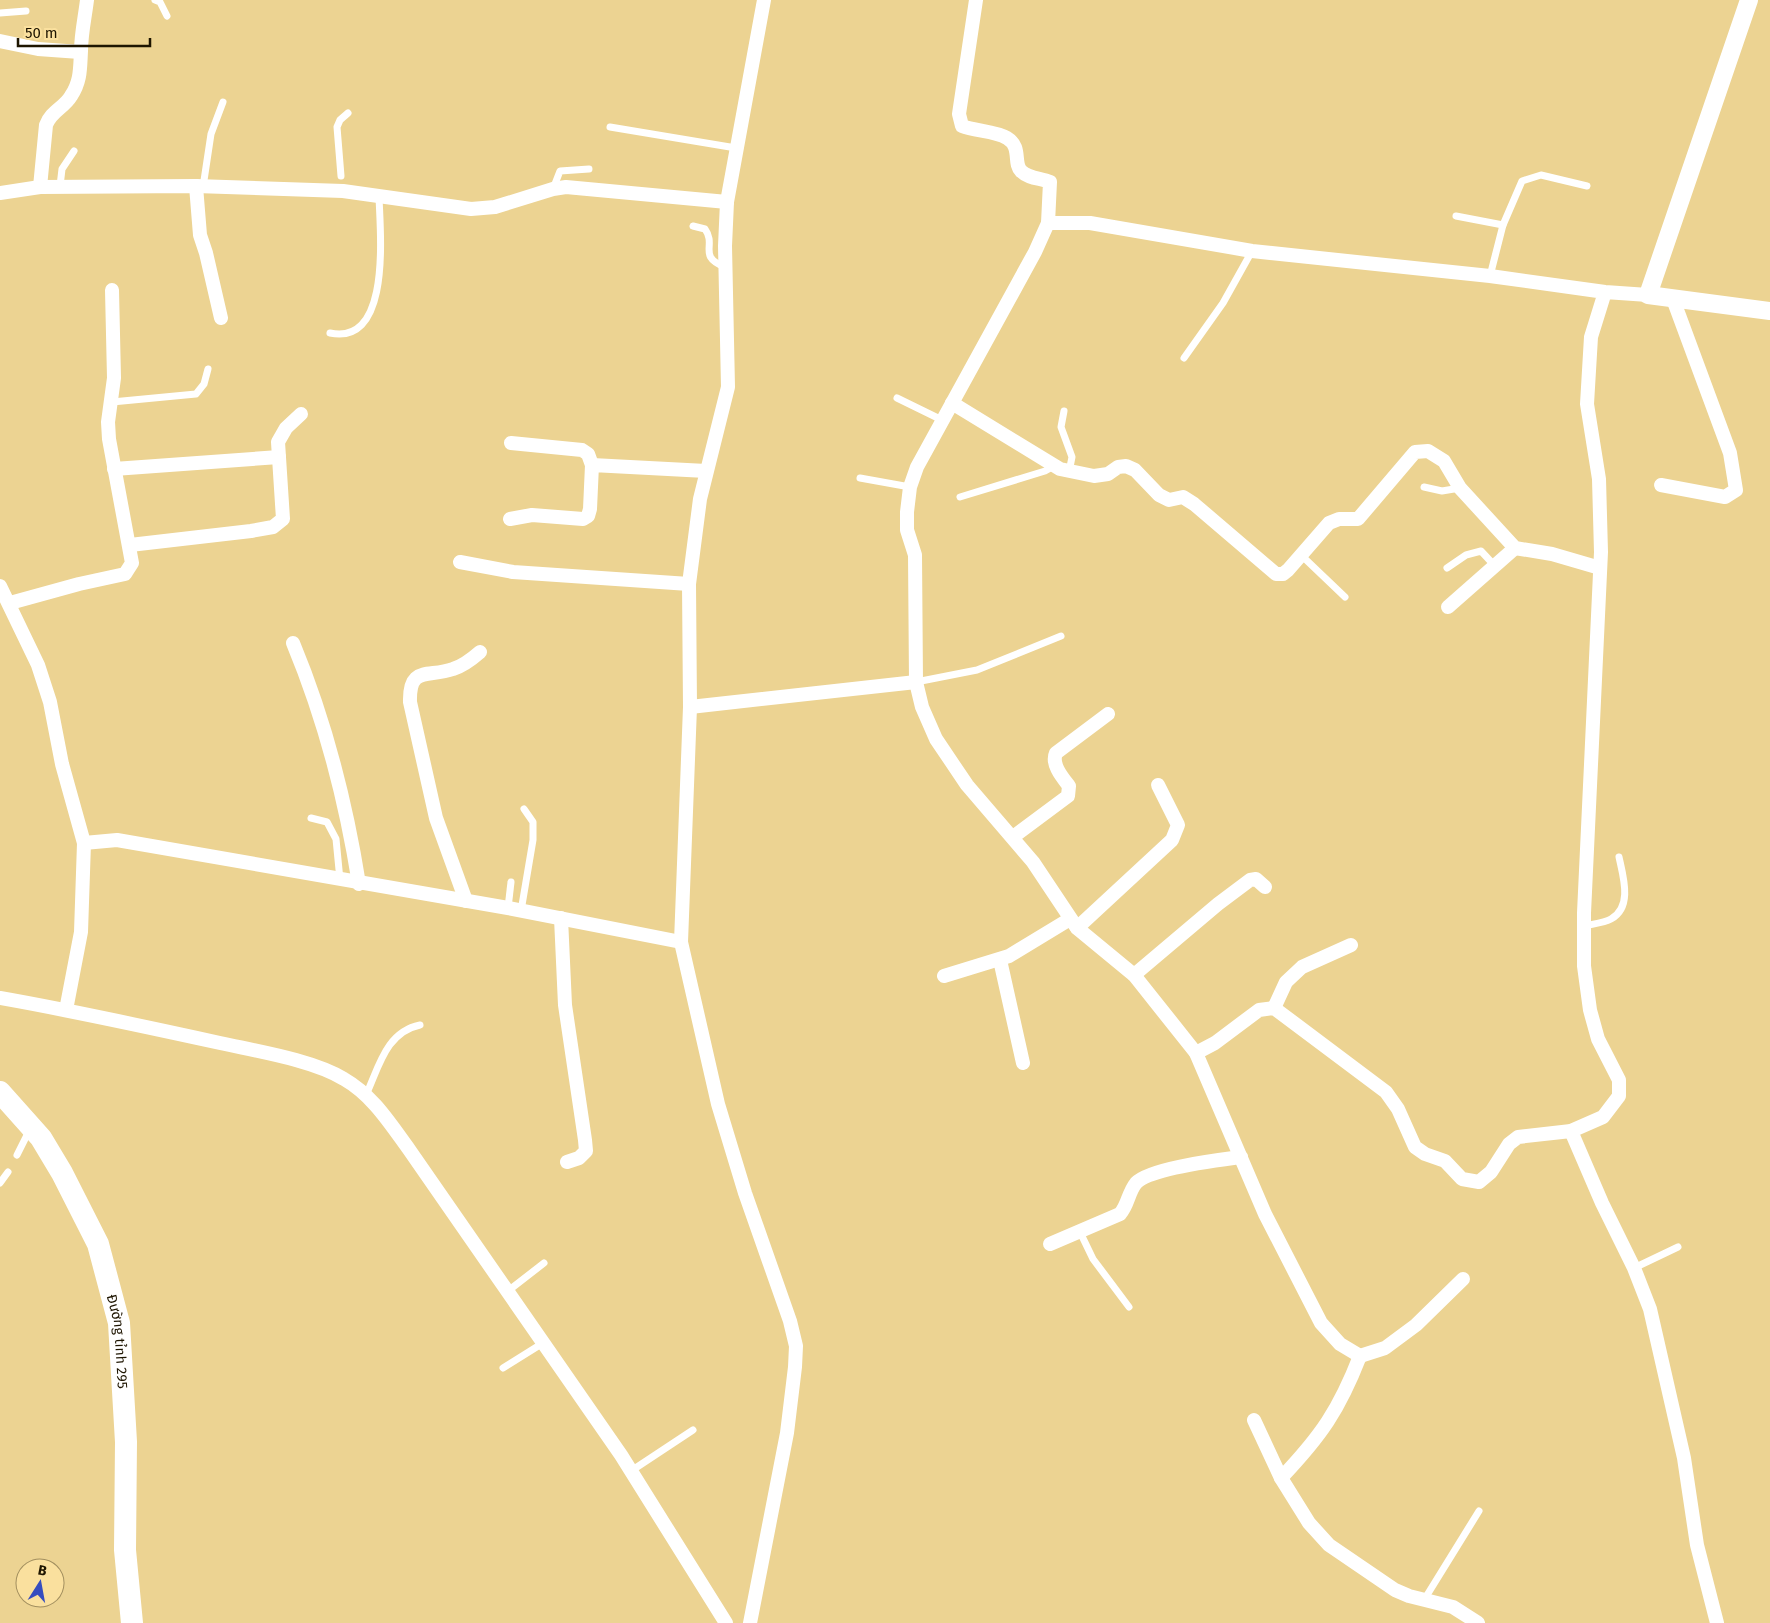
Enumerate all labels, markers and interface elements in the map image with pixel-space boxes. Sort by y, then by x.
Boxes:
scale bar [18,15,150,47]
text: 50 m [25,24,58,42]
street label: Đường tỉnh 295 [103,1292,131,1389]
north arrow [15,1558,65,1608]
text: B [37,1562,49,1580]

